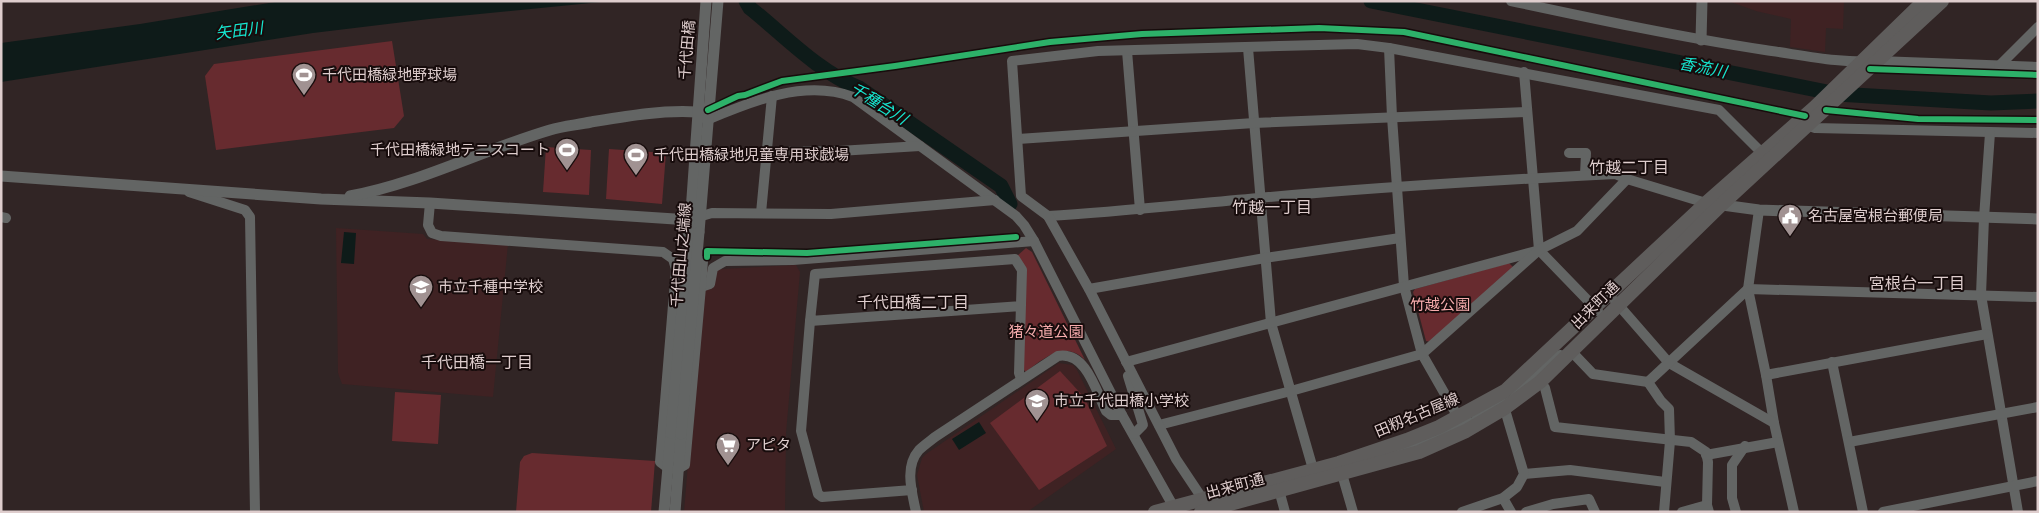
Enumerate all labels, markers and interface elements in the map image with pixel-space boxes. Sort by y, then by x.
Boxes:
water label: 矢田川 [214,19,266,44]
street label: 千代田橋 [675,19,700,81]
water label: 香流川 [1677,55,1730,83]
sports icon: 千代田橋緑地野球場 [291,62,317,96]
place label: 千代田橋緑地野球場 [322,66,457,85]
water label: 千種台川 [846,79,912,130]
sports icon: 千代田橋緑地テニスコート [554,137,580,171]
place label: 千代田橋緑地テニスコート [370,141,550,160]
sports icon: 千代田橋緑地児童専用球戯場 [623,142,649,176]
place label: 千代田橋緑地児童専用球戯場 [654,146,849,165]
district label: 竹越二丁目 [1589,159,1669,178]
district label: 竹越一丁目 [1232,199,1312,218]
street label: 千代田山之端線 [667,202,696,308]
public building icon: 名古屋宮根台郵便局 [1777,203,1803,237]
place label: 名古屋宮根台郵便局 [1808,207,1943,226]
school or university icon: 市立千種中学校 [408,274,434,308]
district label: 宮根台一丁目 [1869,275,1965,294]
street label: 出来町通 [1567,277,1623,333]
place label: 市立千種中学校 [438,278,543,297]
district label: 千代田橋二丁目 [857,294,969,313]
park label: 竹越公園 [1410,296,1470,315]
park label: 猪々道公園 [1008,323,1084,342]
district label: 千代田橋一丁目 [421,354,533,373]
school or university icon: 市立千代田橋小学校 [1024,388,1050,422]
street label: 田籾名古屋線 [1372,389,1462,442]
place label: 市立千代田橋小学校 [1054,392,1189,411]
supermarket icon: アピタ [715,432,741,466]
place label: アピタ [746,436,791,455]
street label: 出来町通 [1204,470,1267,503]

